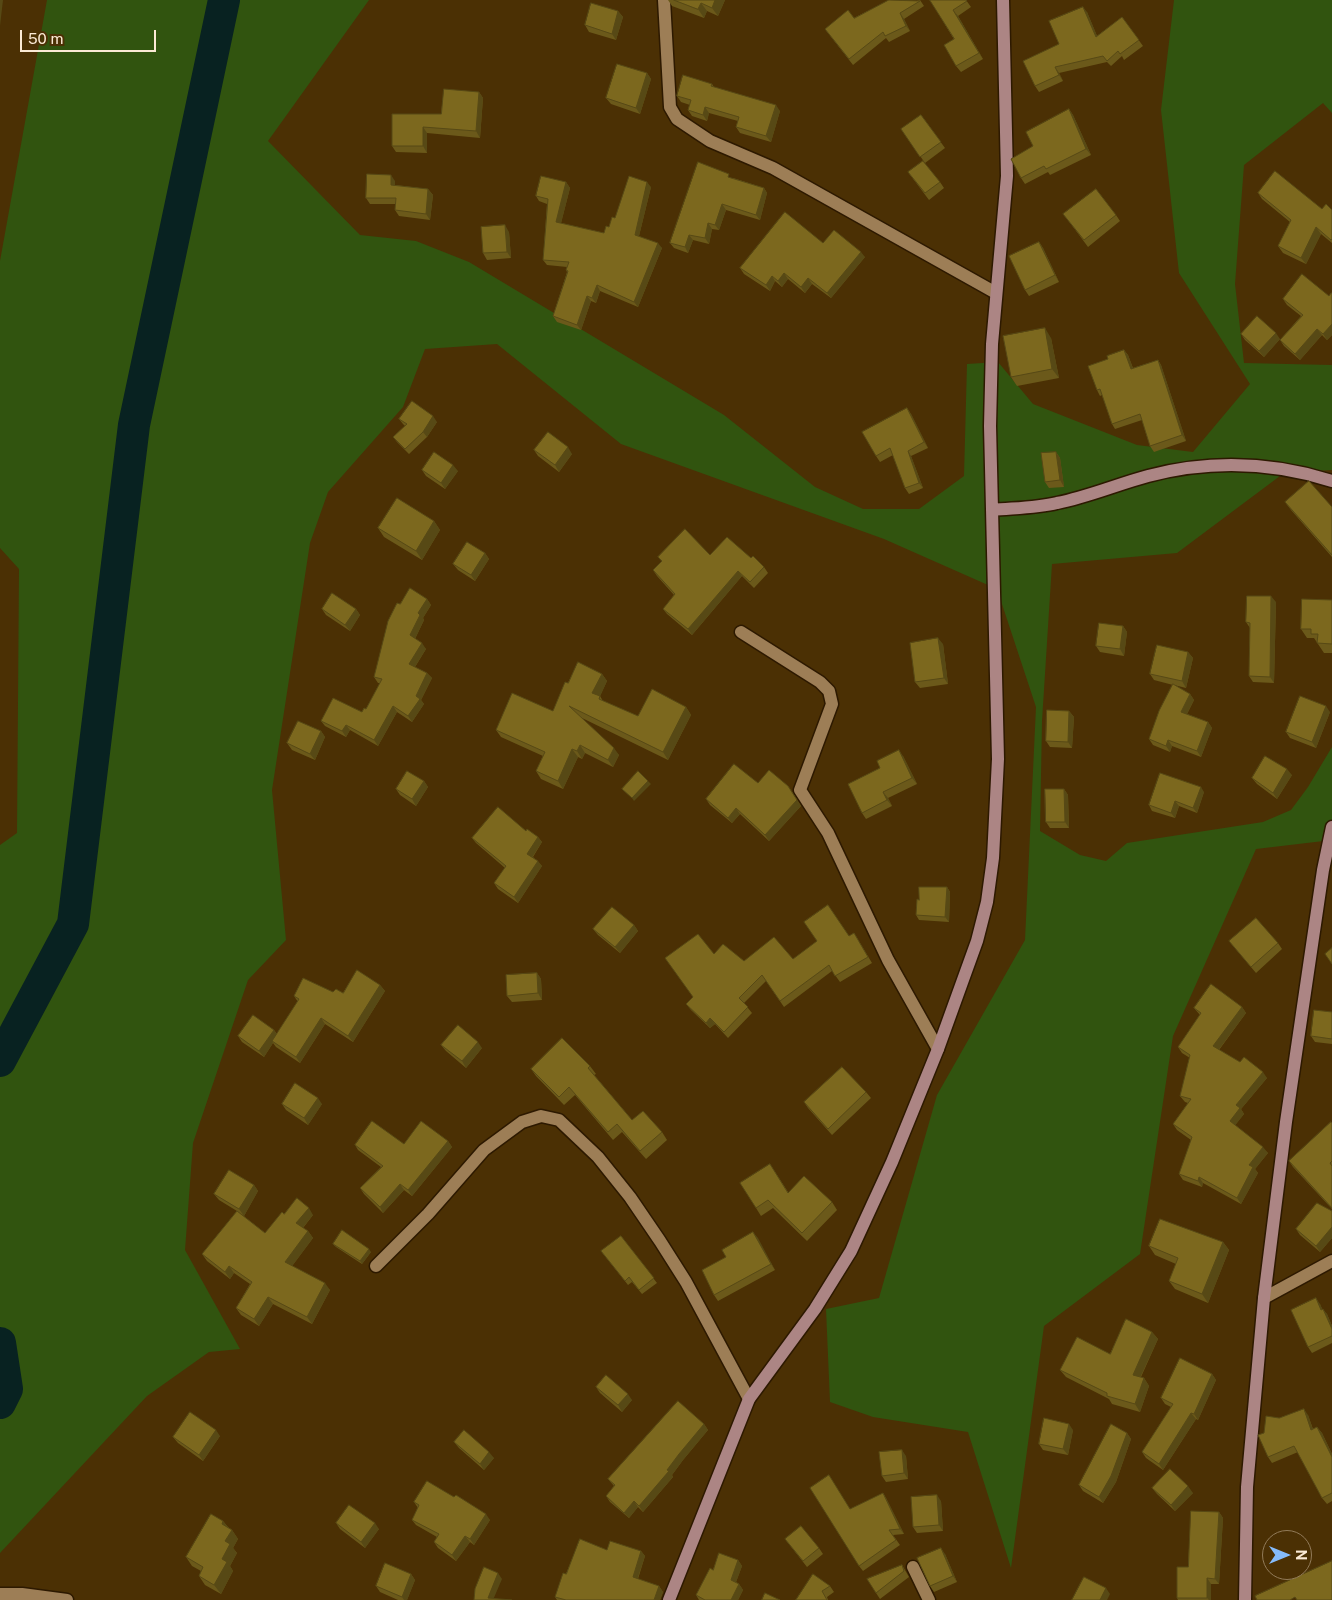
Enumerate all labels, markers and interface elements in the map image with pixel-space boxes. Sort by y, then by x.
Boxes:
scale bar [22,20,159,52]
text: 50 m [28,30,63,47]
north arrow [1262,1530,1312,1580]
text: N [1293,1550,1309,1560]

